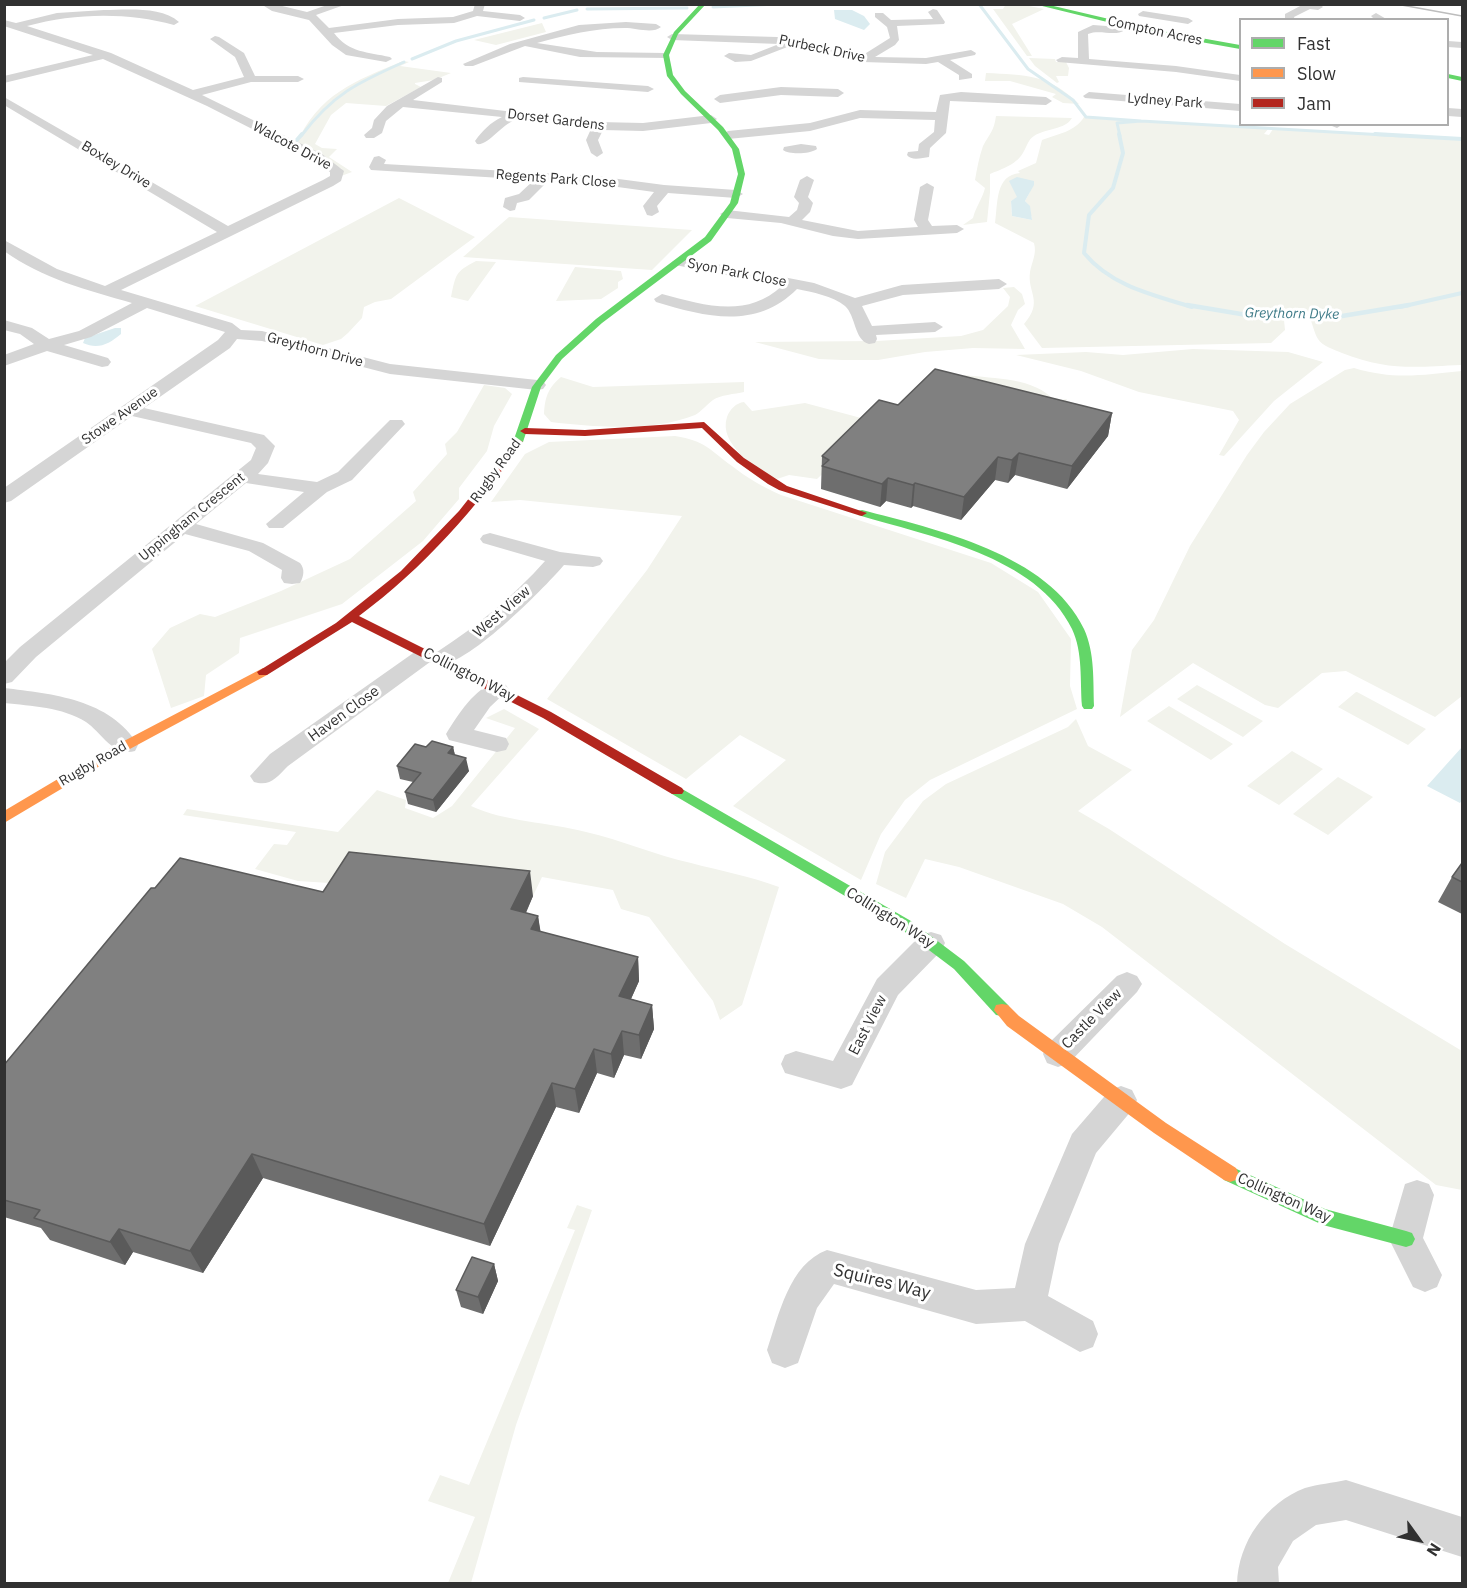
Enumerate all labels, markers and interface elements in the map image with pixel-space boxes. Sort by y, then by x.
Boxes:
street label: Compton Acres [1106,13,1204,49]
legend [1239,18,1449,126]
street label: Purbeck Drive [777,32,867,66]
text: Fast [1297,32,1331,55]
text: Slow [1297,62,1336,85]
street label: Lydney Park [1127,90,1203,112]
text: Jam [1297,92,1332,115]
street label: Dorset Gardens [506,106,606,134]
street label: Walcote Drive [250,118,334,174]
street label: Boxley Drive [78,138,154,192]
street label: Regents Park Close [495,166,617,192]
street label: Syon Park Close [686,255,788,291]
water label: Greythorn Dyke [1245,305,1339,323]
street label: Greythorn Drive [265,329,365,371]
street label: Stowe Avenue [79,384,161,448]
street label: Rugby Road [467,436,525,506]
street label: Uppingham Crescent [136,469,248,565]
street label: West View [470,582,534,642]
street label: Collington Way [420,644,518,706]
street label: Haven Close [305,682,383,746]
street label: Rugby Road [56,738,130,790]
street label: Collington Way [843,884,937,952]
street label: Castle View [1058,985,1126,1053]
street label: East View [845,992,891,1058]
street label: Collington Way [1235,1169,1333,1227]
street label: Squires Way [831,1259,933,1305]
north arrow [1389,1510,1449,1570]
text: N [1423,1539,1446,1560]

